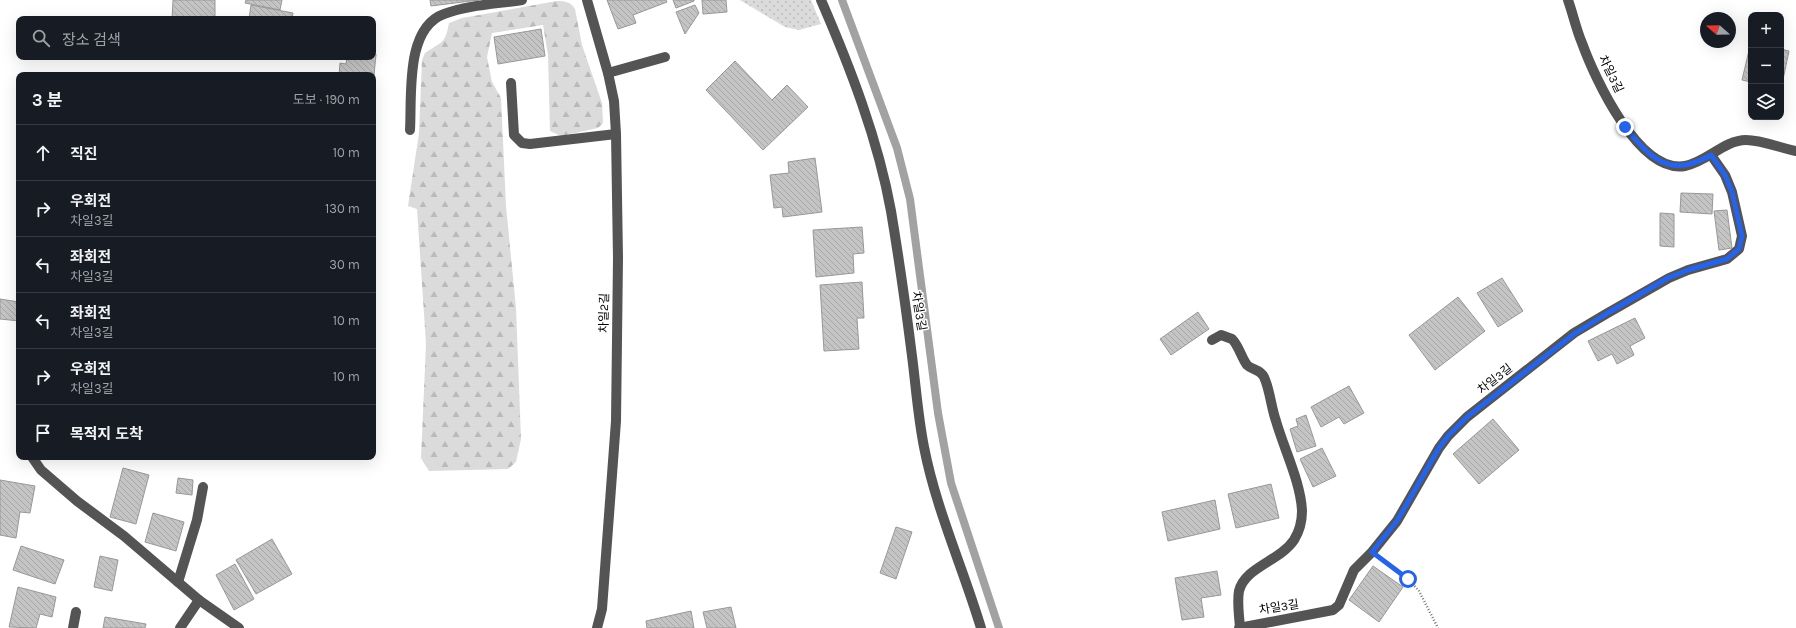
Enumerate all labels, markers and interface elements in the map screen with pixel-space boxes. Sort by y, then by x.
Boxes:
north arrow [1700,12,1736,48]
map controls [1748,12,1784,120]
button: + [1748,12,1784,48]
search box [16,16,376,60]
icon: search [30,27,52,49]
text: 장소 검색 [62,31,121,49]
button: − [1748,48,1784,84]
street label: 차일3길 [1596,53,1626,95]
button: layers [1748,84,1784,120]
text: 3 분 [32,90,63,110]
text: 도보 · 190 m [293,92,360,107]
route end [1616,118,1634,136]
icon: ahead [32,142,54,164]
text: 직진 [70,145,98,163]
text: 10 m [333,145,360,160]
text: 우회전 [70,192,111,210]
icon: right [32,198,54,220]
text: 130 m [325,201,360,216]
text: 차일3길 [70,213,114,228]
text: 좌회전 [70,248,111,266]
icon: left [32,254,54,276]
text: 30 m [329,257,360,272]
text: 차일3길 [70,269,114,284]
street label: 차일3길 [909,290,929,332]
street label: 차일2길 [597,293,611,333]
text: 좌회전 [70,304,111,322]
icon: left [32,310,54,332]
text: 10 m [333,313,360,328]
text: 차일3길 [70,325,114,340]
text: 우회전 [70,360,111,378]
street label: 차일3길 [1475,361,1515,397]
icon: right [32,366,54,388]
text: 10 m [333,369,360,384]
text: 차일3길 [70,381,114,396]
icon: arrive [32,422,54,444]
text: 목적지 도착 [70,425,143,443]
route start [1399,570,1417,588]
street label: 차일3길 [1258,597,1300,617]

